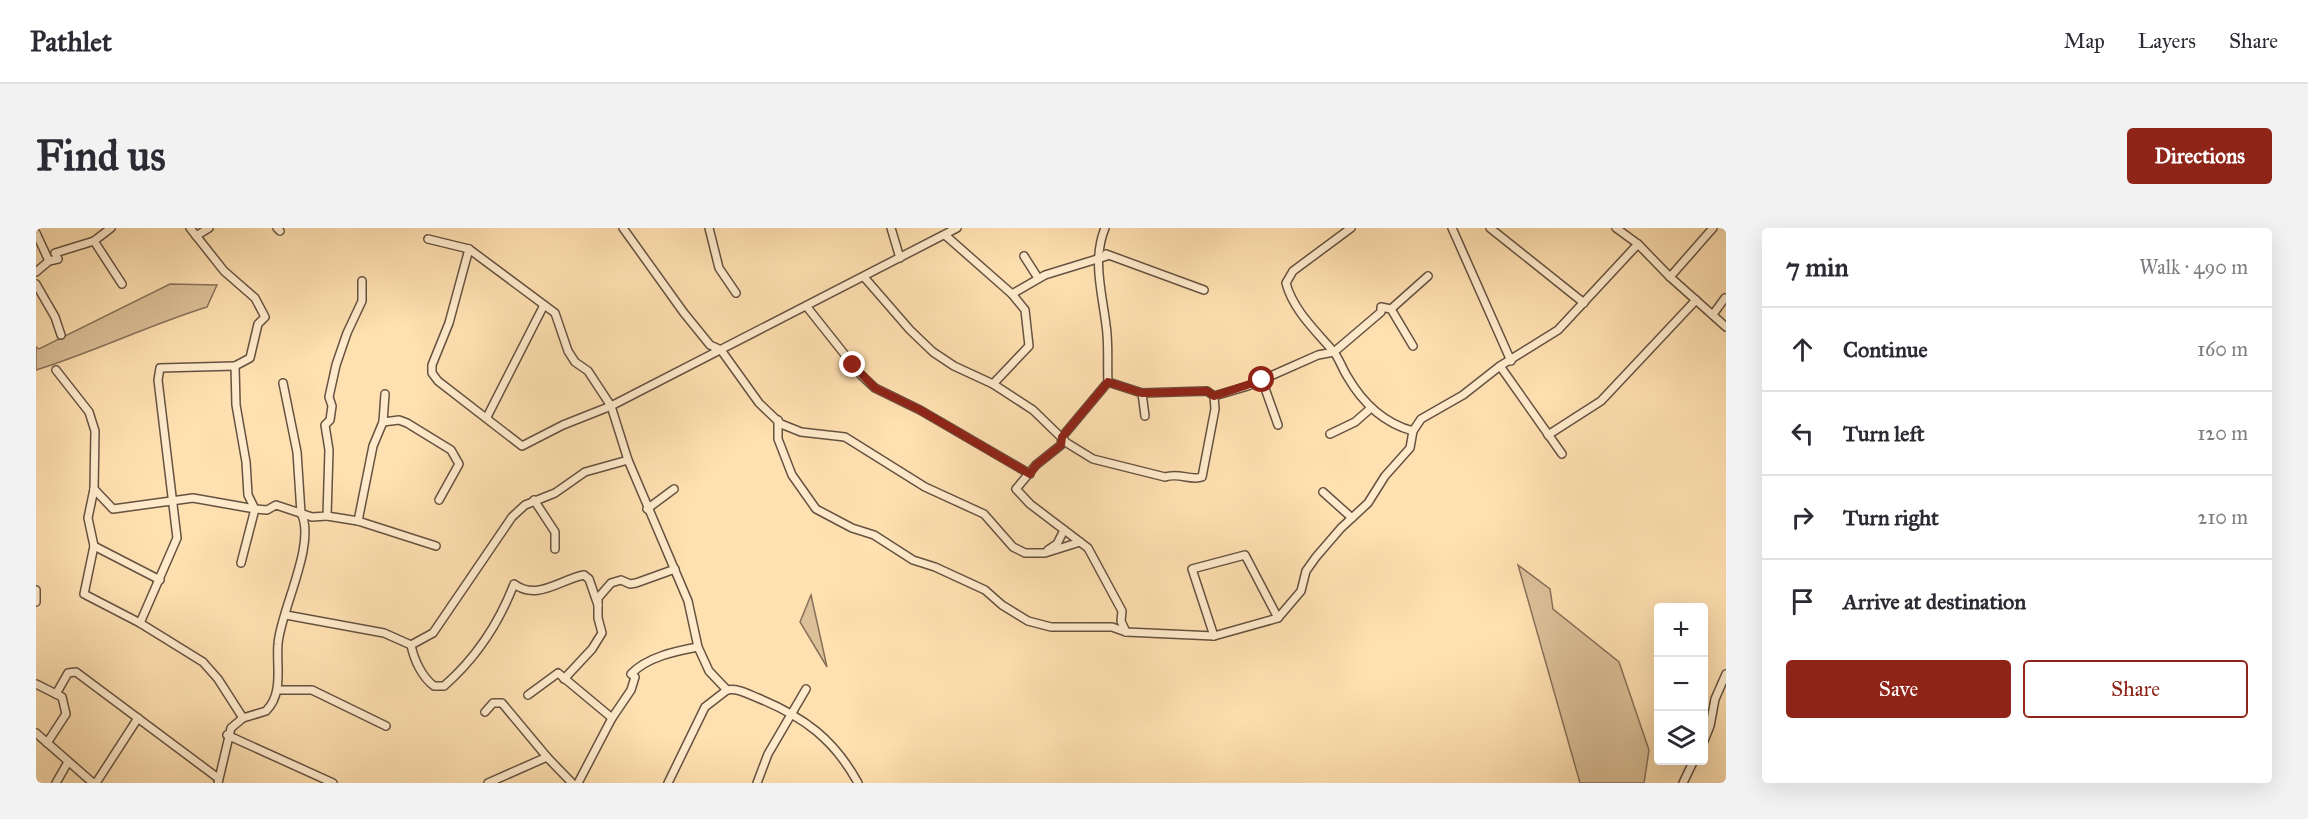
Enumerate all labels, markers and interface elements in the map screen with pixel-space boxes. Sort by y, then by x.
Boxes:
text: Pathlet [30,24,112,59]
text: Map [2064,28,2105,54]
text: Layers [2138,28,2196,54]
text: Share [2229,28,2278,54]
button: Directions [2127,128,2272,184]
text: Find us [36,130,166,182]
text: 7 min [1786,251,1849,283]
text: Walk · 490 m [2139,255,2248,279]
icon: ahead [1786,333,1819,366]
text: Continue [1843,336,1928,363]
text: 160 m [2197,337,2248,361]
route end [839,351,865,377]
route start [1248,366,1274,392]
icon: left [1786,417,1819,450]
text: Turn left [1843,420,1925,447]
text: 120 m [2197,421,2248,445]
icon: right [1786,501,1819,534]
text: Turn right [1843,504,1939,531]
text: 210 m [2198,505,2248,529]
icon: arrive [1786,585,1819,618]
text: Arrive at destination [1843,588,2026,615]
map controls [1654,603,1708,765]
button: + [1654,603,1708,657]
button: − [1654,657,1708,711]
button: Save [1786,660,2011,718]
button: Share [2023,660,2248,718]
button: layers [1654,711,1708,765]

